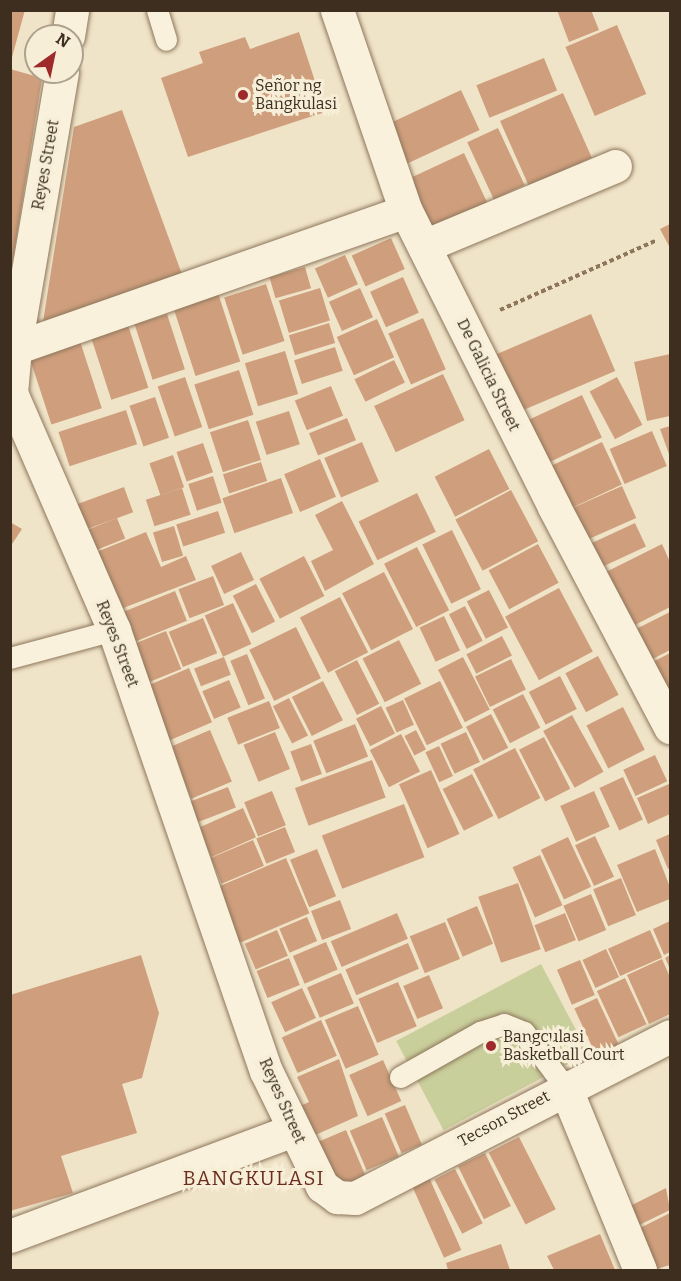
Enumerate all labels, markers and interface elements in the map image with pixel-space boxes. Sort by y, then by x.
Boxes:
north arrow [24,24,84,84]
text: N [53,29,73,51]
place label: Señor ng Bangkulasi [255,76,337,114]
marker: Señor ng Bangkulasi [236,88,250,102]
street label: Reyes Street [29,118,63,212]
street label: De Galicia Street [452,316,524,434]
street label: Reyes Street [92,598,142,690]
place label: Bangculasi Basketball Court [503,1027,625,1065]
marker: Bangculasi Basketball Court [484,1039,498,1053]
street label: Reyes Street [255,1055,309,1147]
street label: Tecson Street [455,1087,553,1151]
district label: BANGKULASI [183,1166,325,1190]

